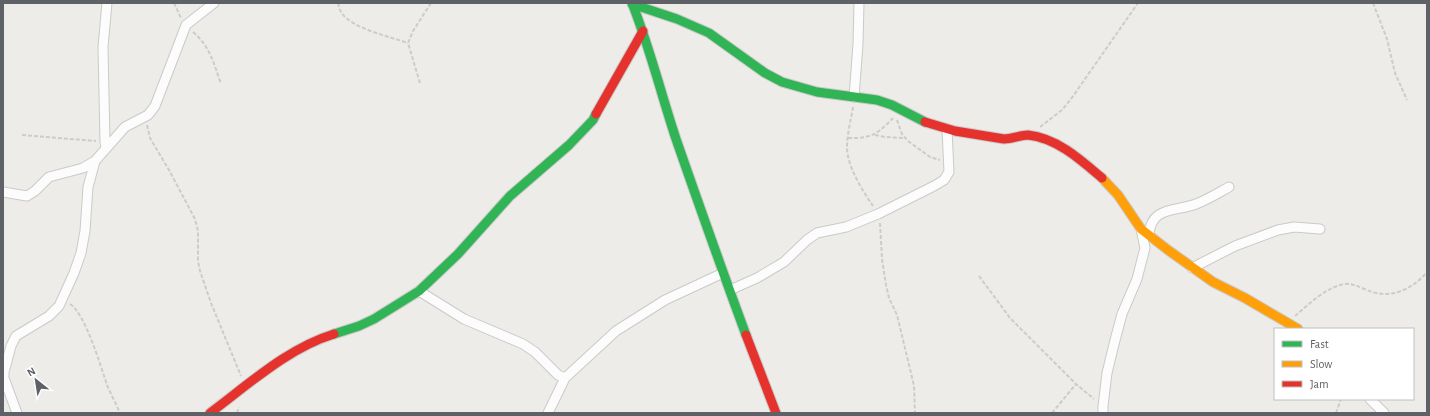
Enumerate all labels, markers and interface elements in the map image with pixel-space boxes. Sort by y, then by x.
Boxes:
legend [1274,328,1414,400]
text: Fast [1310,338,1329,350]
text: Slow [1310,358,1332,370]
north arrow [16,360,56,400]
text: N [25,365,37,378]
text: Jam [1310,378,1329,390]

